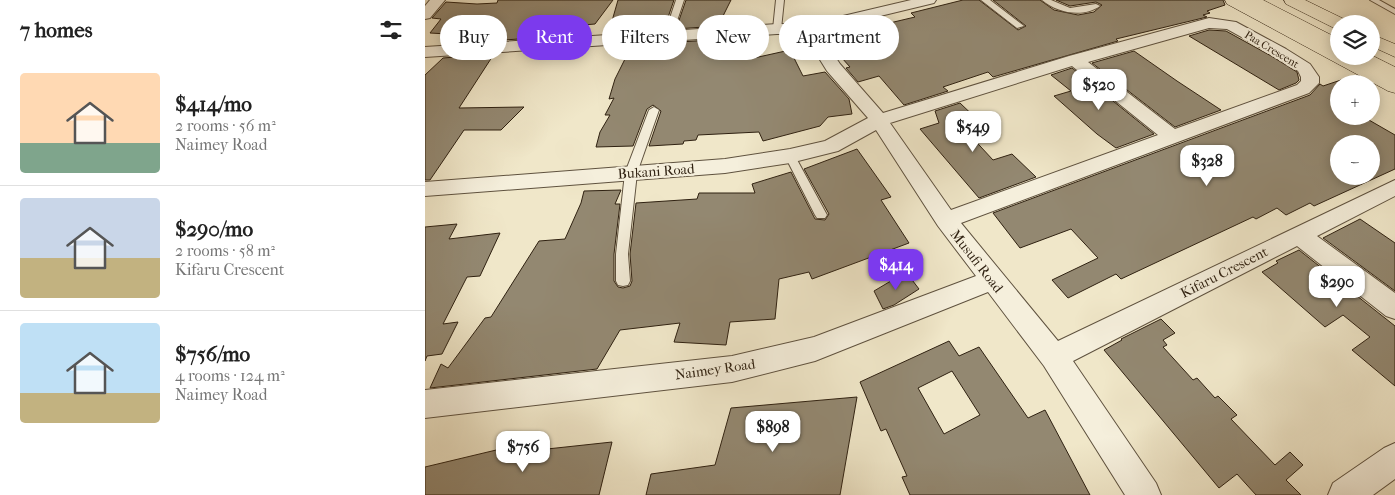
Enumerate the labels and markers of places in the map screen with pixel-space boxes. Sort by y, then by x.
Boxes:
pin: $520 [1069,68,1129,111]
pin: $549 [943,110,1003,153]
pin: $328 [1177,144,1237,187]
pin: $414 [866,248,926,291]
pin: $290 [1307,266,1367,308]
pin: $898 [743,410,803,453]
pin: $756 [493,430,553,473]

